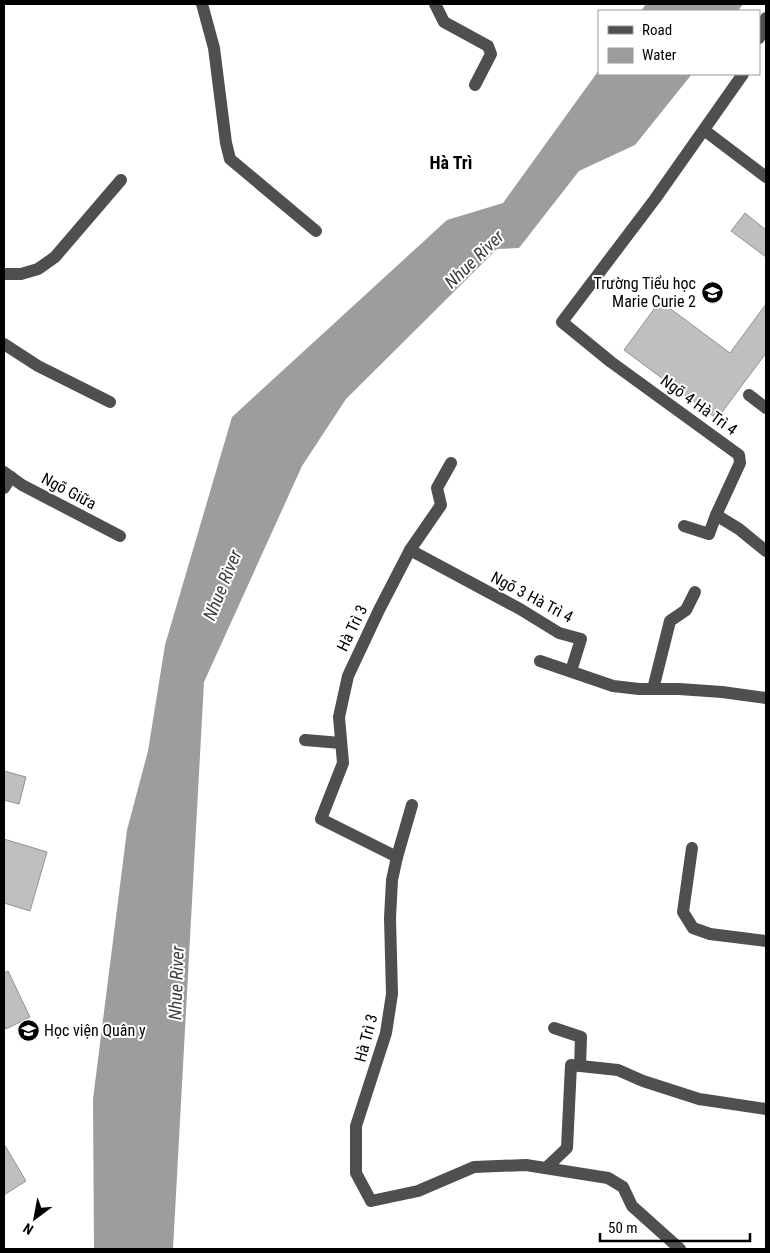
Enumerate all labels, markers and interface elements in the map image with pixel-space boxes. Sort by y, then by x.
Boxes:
legend [598,10,760,75]
text: Road [642,21,672,39]
text: Water [642,46,677,64]
district label: Hà Trì [429,152,473,173]
water label: Nhue River [440,225,508,292]
place label: Trường Tiểu học Marie Curie 2 [593,274,696,311]
school or university icon: Trường Tiểu học Marie Curie 2 [700,280,724,304]
street label: Ngõ 4 Hà Trì 4 [657,371,741,439]
street label: Ngõ Giữa [38,469,100,513]
water label: Nhue River [198,546,246,623]
street label: Ngõ 3 Hà Trì 4 [488,567,576,627]
street label: Hà Trì 3 [333,602,371,654]
water label: Nhue River [164,945,188,1020]
street label: Hà Trì 3 [350,1012,382,1064]
school or university icon: Học viện Quân y [16,1018,40,1042]
place label: Học viện Quân y [44,1021,146,1040]
north arrow [10,1193,60,1243]
scale bar [600,1210,750,1242]
text: 50 m [608,1219,638,1237]
text: N [20,1220,36,1238]

